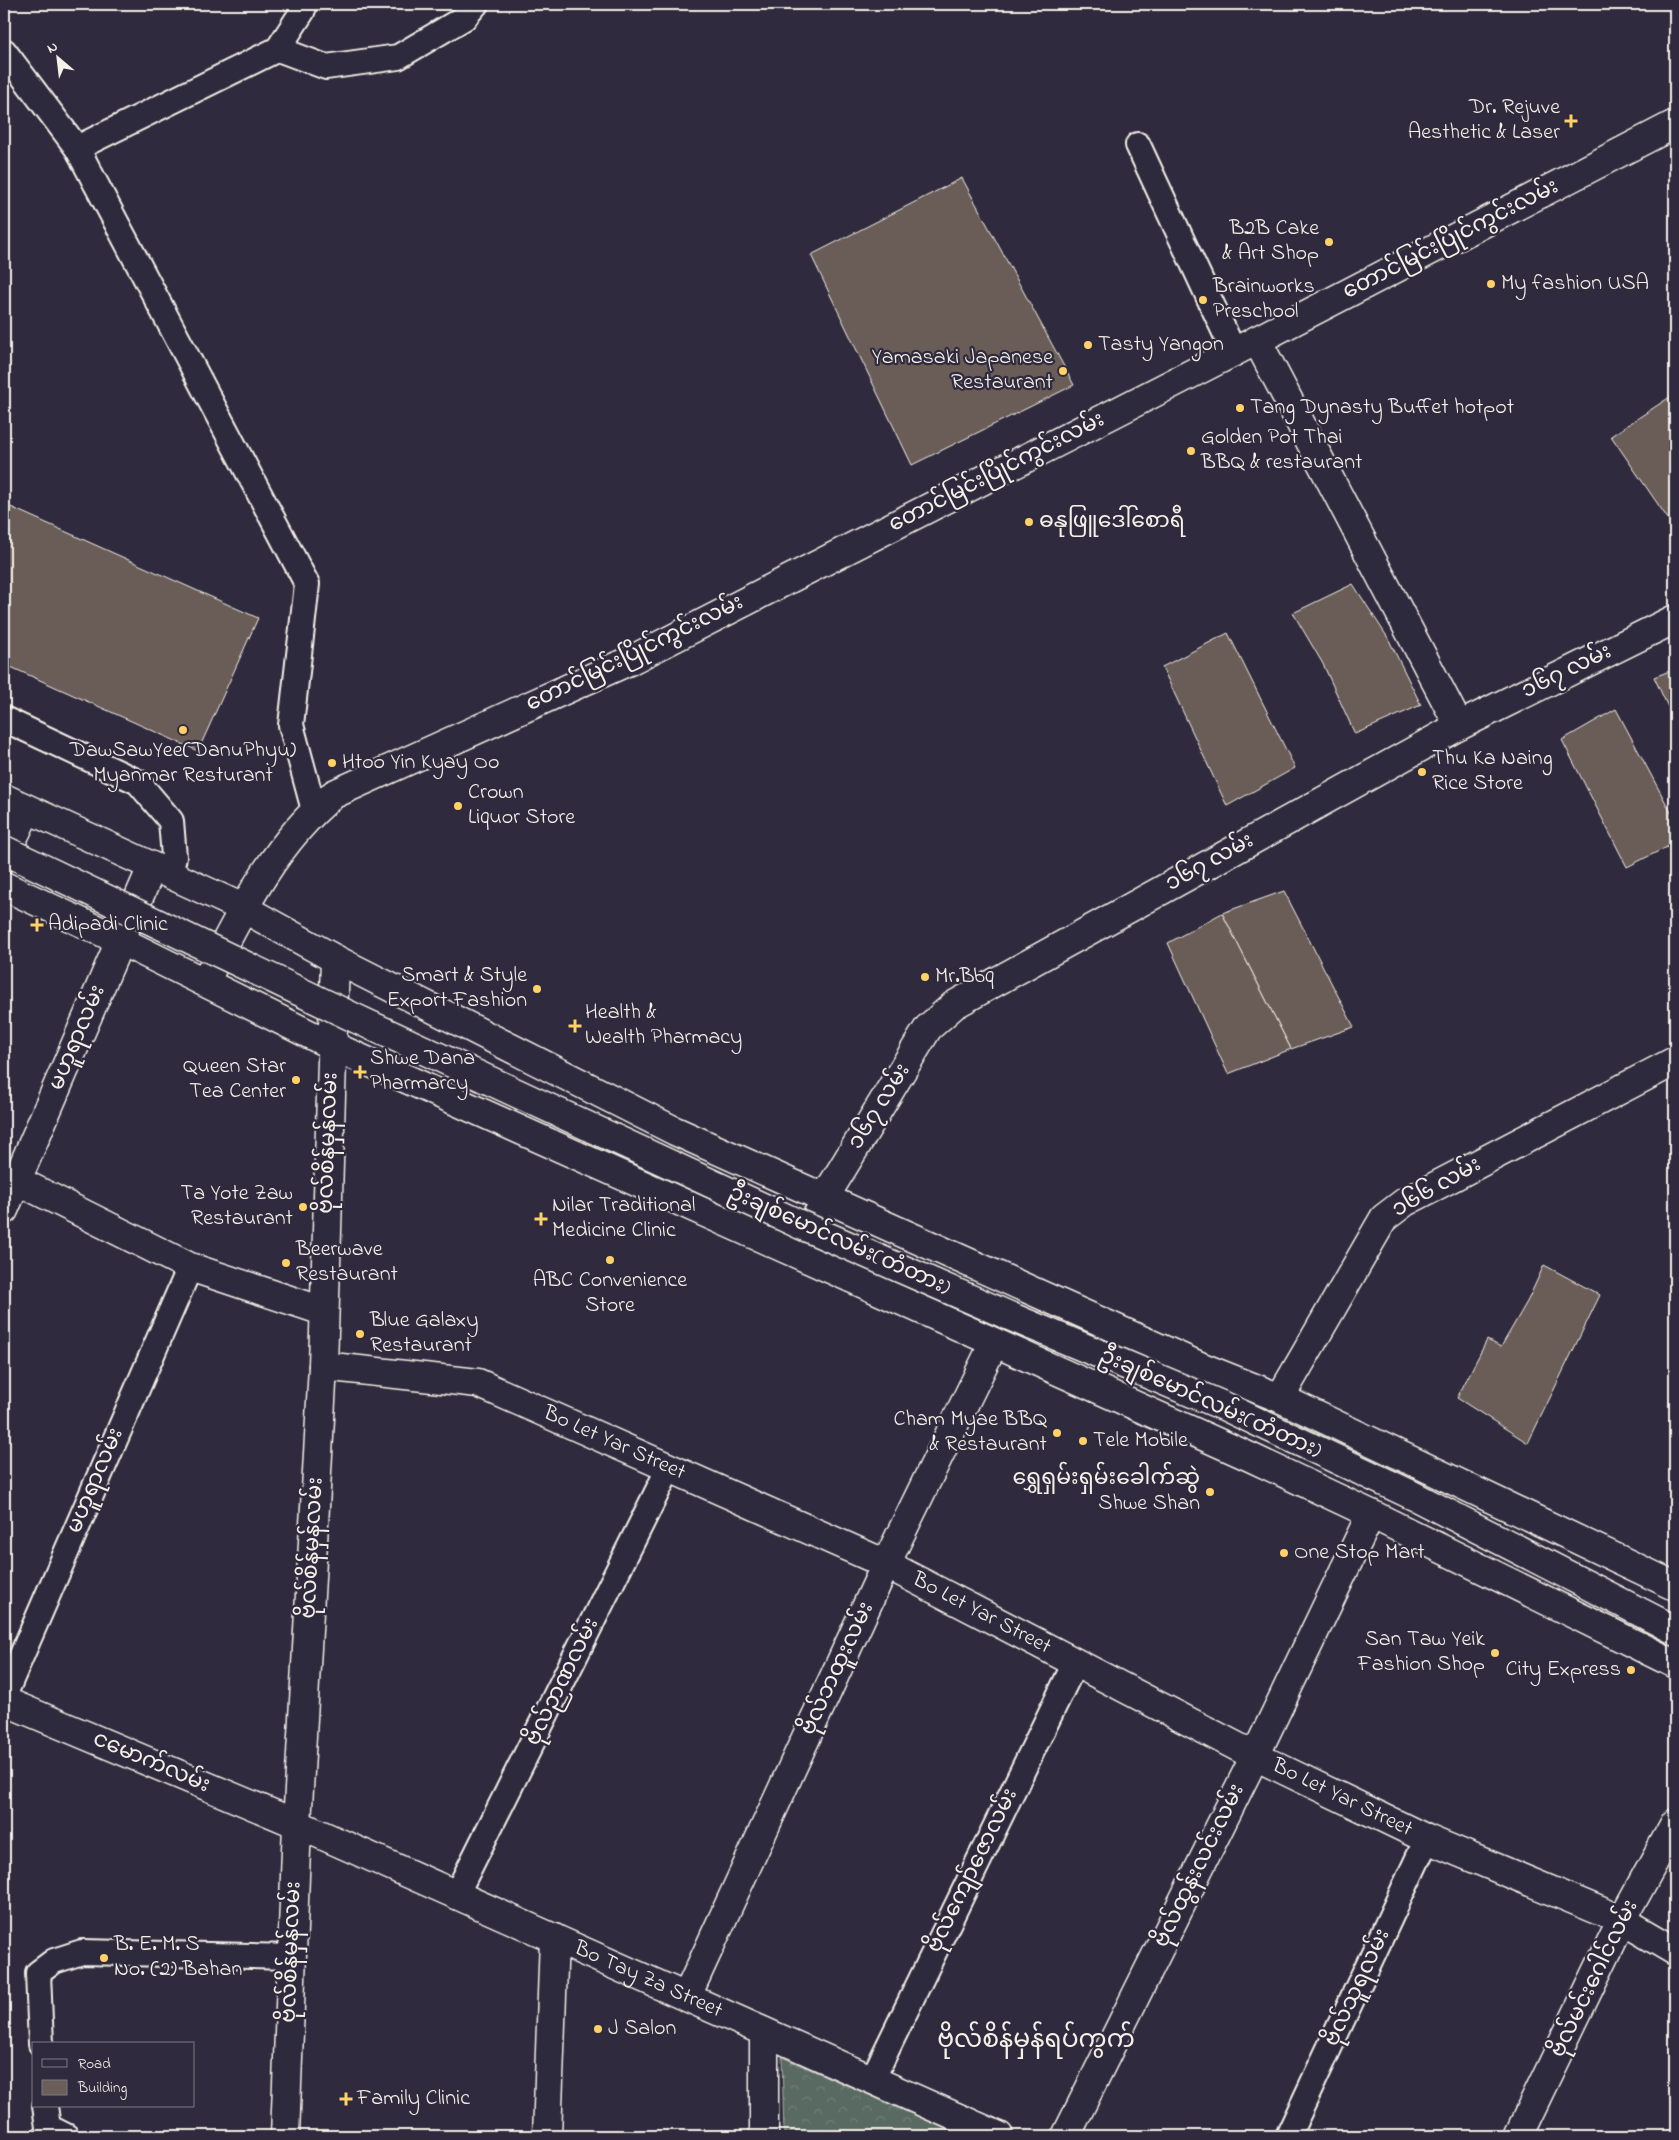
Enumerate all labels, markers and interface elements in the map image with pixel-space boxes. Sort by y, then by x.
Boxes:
north arrow [32,32,82,82]
text: N [43,36,62,59]
place label: Dr. Rejuve Aesthetic & Laser [1408,92,1560,149]
marker: Dr. Rejuve Aesthetic & Laser [1564,114,1578,128]
street label: တောင်မြင်းပြိုင်ကွင်းလမ်း [1337,170,1564,308]
place label: B2B Cake & Art Shop [1222,213,1319,270]
marker: B2B Cake & Art Shop [1323,236,1335,248]
place label: My fashion USA [1501,268,1649,301]
place label: Brainworks Preschool [1212,271,1315,328]
marker: My fashion USA [1485,278,1497,290]
marker: Brainworks Preschool [1197,294,1209,306]
place label: Tasty Yangon [1098,329,1224,362]
marker: Tasty Yangon [1082,339,1094,351]
place label: Yamasaki Japanese Restaurant [872,342,1054,399]
marker: Yamasaki Japanese Restaurant [1057,365,1069,377]
place label: Tang Dynasty Buffet hotpot [1250,392,1515,425]
marker: Tang Dynasty Buffet hotpot [1234,402,1246,414]
street label: တောင်မြင်းပြိုင်ကွင်းလမ်း [883,403,1110,541]
place label: Golden Pot Thai BBQ & restaurant [1200,422,1363,479]
marker: Golden Pot Thai BBQ & restaurant [1185,445,1197,457]
place label: ဓနုဖြူဒေါ်စောရီ [1039,504,1186,538]
marker: ဓနုဖြူဒေါ်စောရီ [1023,516,1035,528]
street label: တောင်မြင်းပြိုင်ကွင်းလမ်း [520,586,749,721]
street label: ၁၆၇ လမ်း [1516,635,1617,708]
marker: DawSawYee(DanuPhyu) Myanmar Resturant [177,724,189,736]
place label: DawSawYee(DanuPhyu) Myanmar Resturant [69,735,296,793]
place label: Thu Ka Naing Rice Store [1432,743,1553,800]
place label: Htoo Yin Kyay Oo [342,747,499,780]
marker: Htoo Yin Kyay Oo [326,757,338,769]
marker: Thu Ka Naing Rice Store [1416,766,1428,778]
place label: Crown Liquor Store [468,777,575,834]
marker: Crown Liquor Store [452,800,464,812]
street label: ၁၆၇ လမ်း [1159,824,1260,900]
place label: Adipadi Clinic [48,909,168,941]
marker: Adipadi Clinic [30,918,44,932]
place label: Smart & Style Export Fashion [387,960,527,1017]
place label: Mr.Bbq [935,961,994,993]
marker: Mr.Bbq [919,971,931,983]
street label: မဟူရာလမ်း [40,979,115,1096]
marker: Smart & Style Export Fashion [531,983,543,995]
place label: Health & Wealth Pharmacy [585,997,742,1055]
marker: Health & Wealth Pharmacy [569,1020,581,1032]
place label: Shwe Dana Pharmarcy [370,1043,475,1101]
place label: Queen Star Tea Center [183,1051,286,1108]
street label: ၁၆၇ လမ်း [839,1057,919,1156]
marker: Shwe Dana Pharmarcy [354,1066,366,1078]
street label: ဗိုလ်စိန်မှန်လမ်း [309,1072,347,1214]
marker: Queen Star Tea Center [290,1074,302,1086]
street label: ၁၆၆ လမ်း [1385,1148,1488,1226]
street label: ဦးချစ်မောင်လမ်း(တံတား) [723,1176,956,1304]
place label: Ta Yote Zaw Restaurant [181,1178,294,1235]
place label: Nilar Traditional Medicine Clinic [552,1190,696,1247]
marker: Ta Yote Zaw Restaurant [297,1201,309,1213]
marker: Nilar Traditional Medicine Clinic [534,1212,548,1226]
place label: Beerwave Restaurant [295,1234,399,1291]
marker: ABC Convenience Store [604,1254,616,1266]
marker: Beerwave Restaurant [280,1257,292,1269]
place label: ABC Convenience Store [533,1265,687,1322]
place label: Blue Galaxy Restaurant [369,1305,478,1362]
marker: Blue Galaxy Restaurant [354,1328,366,1340]
street label: ဦးချစ်မောင်လမ်း(တံတား) [1094,1339,1327,1467]
street label: Bo Let Yar Street [537,1397,691,1489]
place label: Cham Myae BBQ & Restaurant [893,1404,1048,1461]
street label: မဟူရာလမ်း [58,1422,133,1539]
place label: Tele Mobile [1093,1425,1188,1457]
marker: Cham Myae BBQ & Restaurant [1051,1427,1063,1439]
marker: Tele Mobile [1077,1435,1089,1447]
place label: ရွှေရှမ်းရှမ်းခေါက်ဆွဲ Shwe Shan [1013,1461,1200,1520]
street label: ဗိုလ်စိန်မှန်လမ်း [291,1476,333,1620]
marker: ရွှေရှမ်းရှမ်းခေါက်ဆွဲ Shwe Shan [1204,1486,1216,1498]
place label: One Stop Mart [1294,1537,1425,1569]
marker: One Stop Mart [1278,1547,1290,1559]
street label: Bo Let Yar Street [906,1564,1057,1663]
street label: ဗိုလ်ဘထူးလမ်း [791,1596,883,1741]
street label: ဗိုလ်ဉာဏလမ်း [516,1612,608,1752]
place label: San Taw Yeik Fashion Shop [1356,1624,1485,1681]
marker: San Taw Yeik Fashion Shop [1489,1647,1501,1659]
place label: City Express [1506,1654,1621,1687]
marker: City Express [1625,1664,1637,1676]
street label: ငမောက်လမ်း [87,1722,215,1802]
street label: Bo Let Yar Street [1266,1750,1418,1846]
street label: ဗိုလ်ထွန်းလင်းလမ်း [1145,1778,1254,1953]
street label: ဗိုလ်ကျော်ဇောလမ်း [917,1782,1027,1959]
street label: ဗိုလ်စိန်မှန်လမ်း [272,1881,310,2023]
street label: ဗိုလ်မင်းဂေါင်လမ်း [1541,1894,1647,2063]
street label: ဗိုလ်သူရလမ်း [1315,1923,1399,2052]
place label: B. E. M. S No. (2) Bahan [113,1929,242,1986]
street label: Bo Tay Za Street [568,1933,728,2027]
marker: B. E. M. S No. (2) Bahan [98,1952,110,1964]
place label: J Salon [608,2013,676,2045]
district label: ဗိုလ်စိန်မှန်ရပ်ကွက် [937,2021,1135,2059]
marker: J Salon [592,2023,604,2035]
legend [32,2042,195,2108]
text: Road [78,2053,111,2075]
text: Building [77,2077,127,2100]
place label: Family Clinic [356,2083,470,2116]
marker: Family Clinic [339,2092,353,2106]

